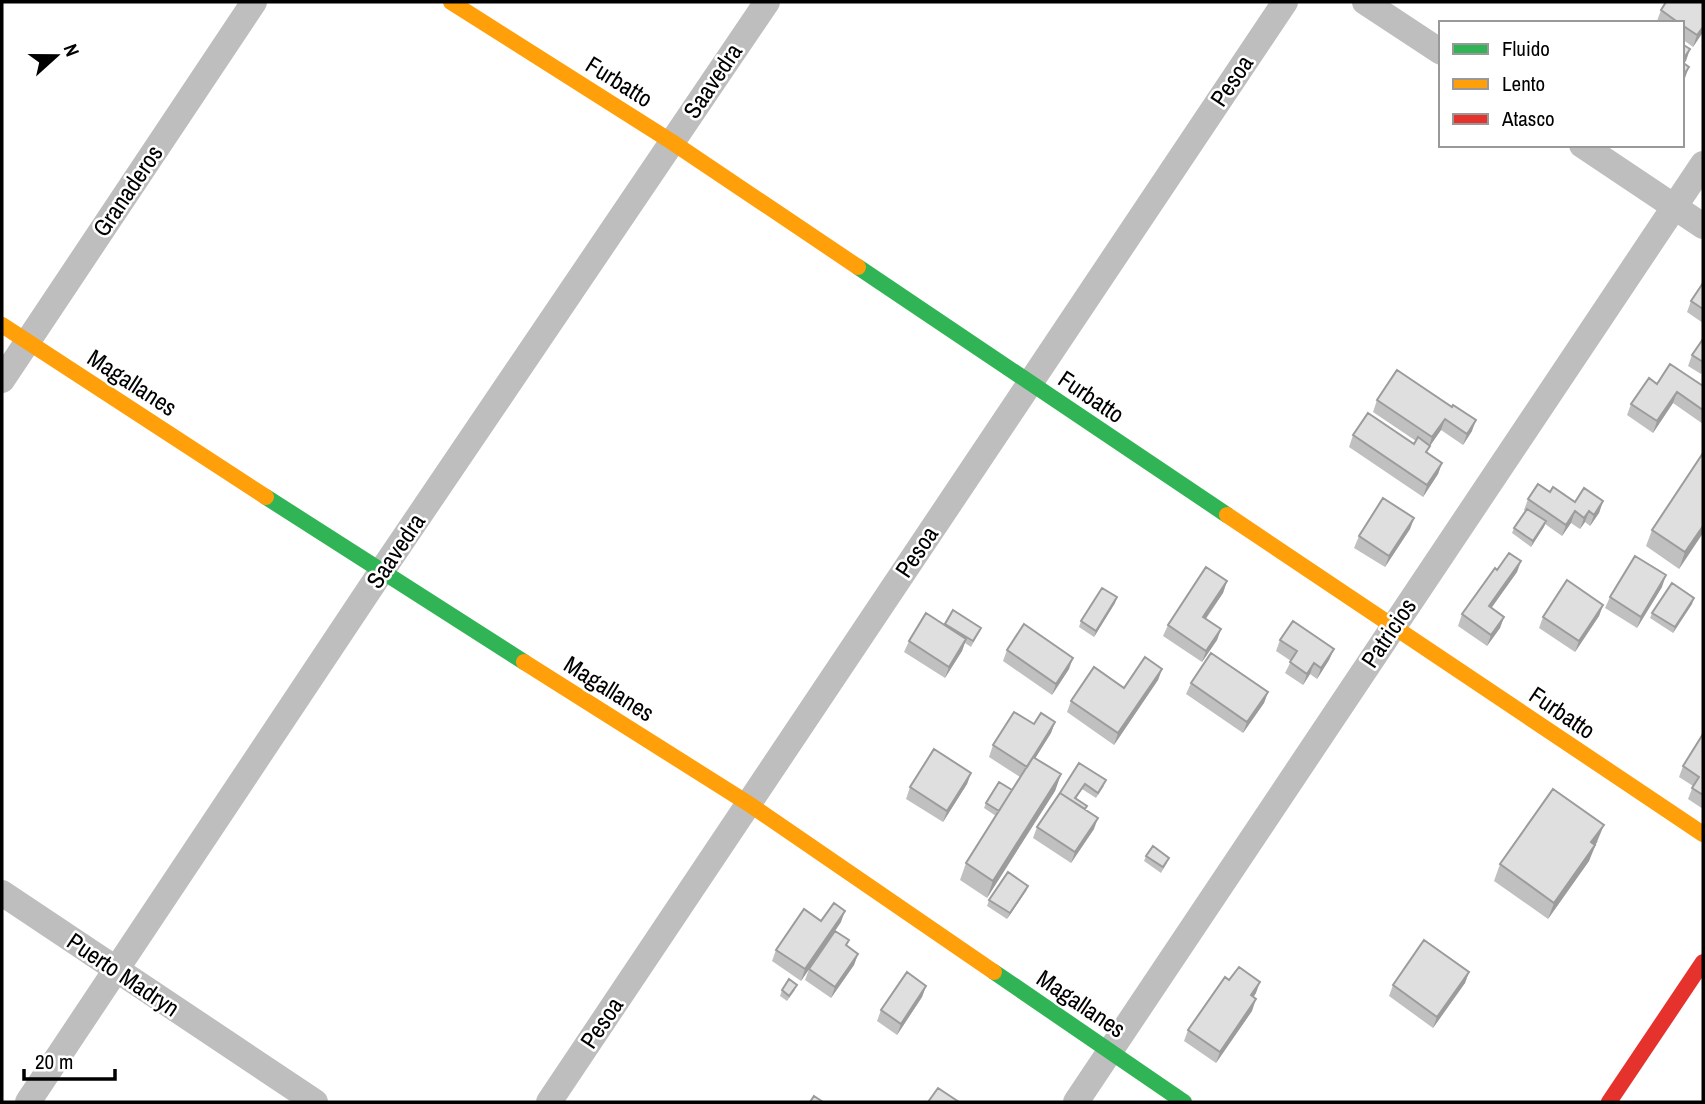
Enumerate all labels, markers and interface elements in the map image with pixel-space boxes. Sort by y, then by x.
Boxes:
north arrow [21,21,91,91]
legend [1439,21,1684,147]
text: Fluido [1502,34,1550,63]
street label: Saavedra [675,37,749,124]
text: N [58,40,86,60]
street label: Furbatto [580,48,659,114]
street label: Pesoa [1202,48,1260,113]
text: Lento [1502,69,1545,98]
text: Atasco [1501,104,1555,133]
street label: Granaderos [85,138,169,242]
street label: Magallanes [82,341,183,423]
street label: Furbatto [1052,362,1131,430]
street label: Saavedra [358,507,432,594]
street label: Pesoa [887,519,945,584]
street label: Patricios [1353,591,1423,674]
street label: Magallanes [558,648,661,728]
street label: Furbatto [1523,678,1602,746]
street label: Puerto Madryn [61,925,186,1024]
street label: Magallanes [1031,962,1132,1045]
street label: Pesoa [572,990,630,1055]
scale bar [24,1038,116,1082]
text: 20 m [35,1047,73,1076]

